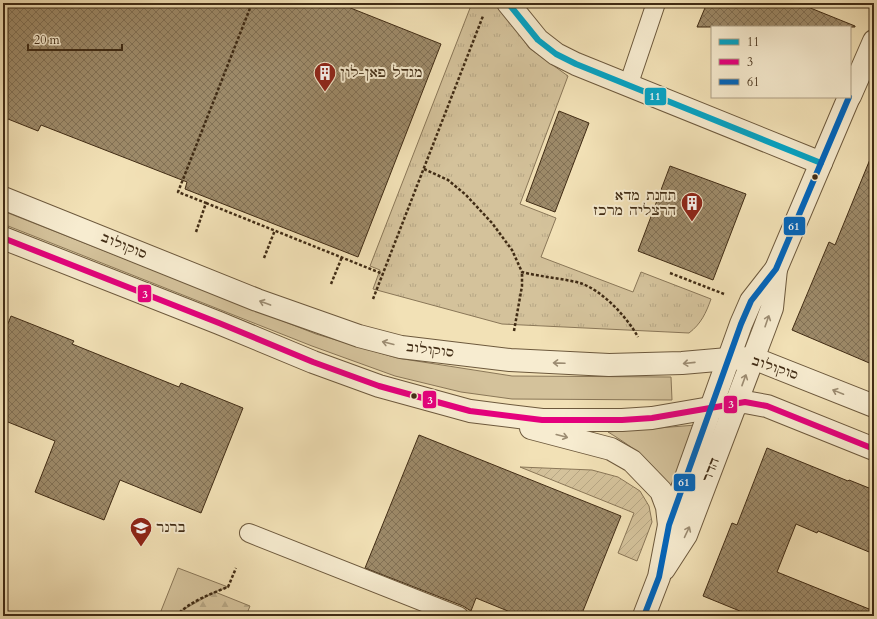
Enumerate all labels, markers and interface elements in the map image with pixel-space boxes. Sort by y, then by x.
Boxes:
scale bar [28,26,122,52]
legend [711,26,851,98]
text: 20 m [34,32,61,48]
text: 11 [747,34,759,50]
text: 3 [747,54,753,70]
building icon: מגדל פאן-לון [312,60,338,93]
place label: מגדל פאן-לון [340,64,423,82]
text: 61 [747,74,759,90]
line badge: 11 [644,87,667,106]
text: 11 [649,89,661,104]
unlabelled marker [810,172,820,182]
place label: תחנת מדא הרצליה מרכז [593,187,676,220]
building icon: תחנת מדא הרצליה מרכז [679,190,705,223]
line badge: 61 [783,216,806,236]
text: 61 [788,219,800,234]
street label: סוקולוב [98,229,150,263]
line badge: 3 [137,284,152,303]
text: 3 [142,287,148,302]
one-way arrow [259,298,271,306]
one-way arrow [764,315,771,328]
street label: סוקולוב [405,338,455,362]
one-way arrow [382,339,395,347]
street label: סוקולוב [749,352,801,384]
one-way arrow [553,359,566,366]
one-way arrow [683,359,696,366]
one-way arrow [741,375,749,387]
one-way arrow [832,387,844,395]
line badge: 3 [422,390,437,409]
unlabelled marker [409,391,419,401]
text: 3 [427,393,433,408]
line badge: 3 [723,395,738,414]
text: 3 [728,397,734,412]
one-way arrow [555,433,568,440]
street label: הדר [698,455,724,485]
line badge: 61 [673,473,696,492]
text: 61 [678,475,690,490]
school or university icon: ברנר [128,515,154,548]
place label: ברנר [156,519,186,537]
one-way arrow [684,527,691,539]

